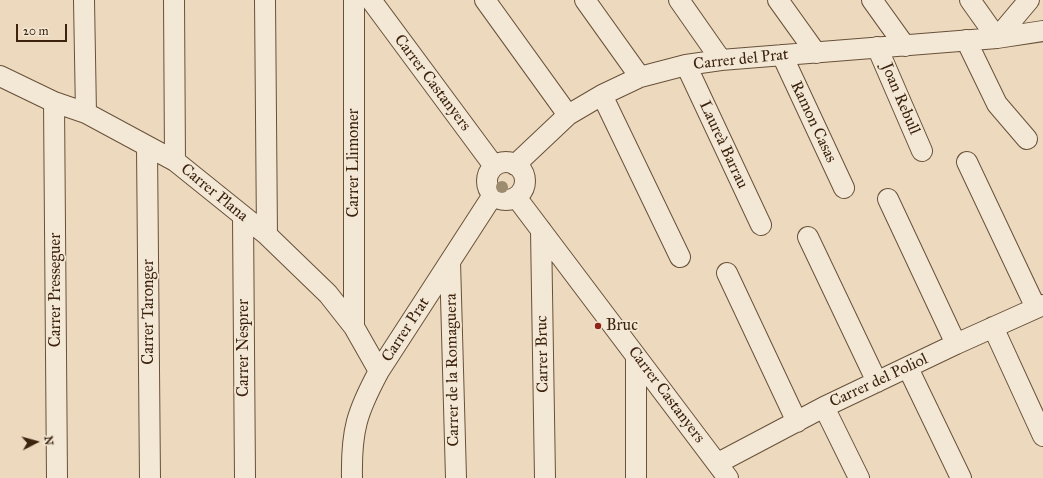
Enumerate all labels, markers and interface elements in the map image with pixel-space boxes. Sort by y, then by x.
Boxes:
scale bar [18,16,69,42]
text: 20 m [23,24,49,38]
street label: Carrer Castanyers [389,31,475,135]
street label: Carrer del Prat [692,45,790,75]
street label: Joan Rebull [876,60,924,138]
street label: Ramon Casas [786,78,840,166]
street label: Laureà Barrau [694,98,752,192]
street label: Carrer Llimoner [344,108,364,218]
street label: Carrer Plana [176,160,252,226]
street label: Carrer Presseguer [46,233,66,347]
street label: Carrer Taronger [139,259,159,365]
street label: Carrer de la Romaguera [442,293,464,447]
street label: Carrer Prat [378,294,434,366]
street label: Carrer Nesprer [234,299,254,397]
street label: Carrer Bruc [533,315,553,393]
place label: Bruc [606,316,638,336]
marker: Bruc [593,321,603,331]
street label: Carrer Castanyers [623,343,709,447]
street label: Carrer del Poliol [827,350,931,412]
north arrow [16,422,56,462]
text: N [41,435,55,446]

